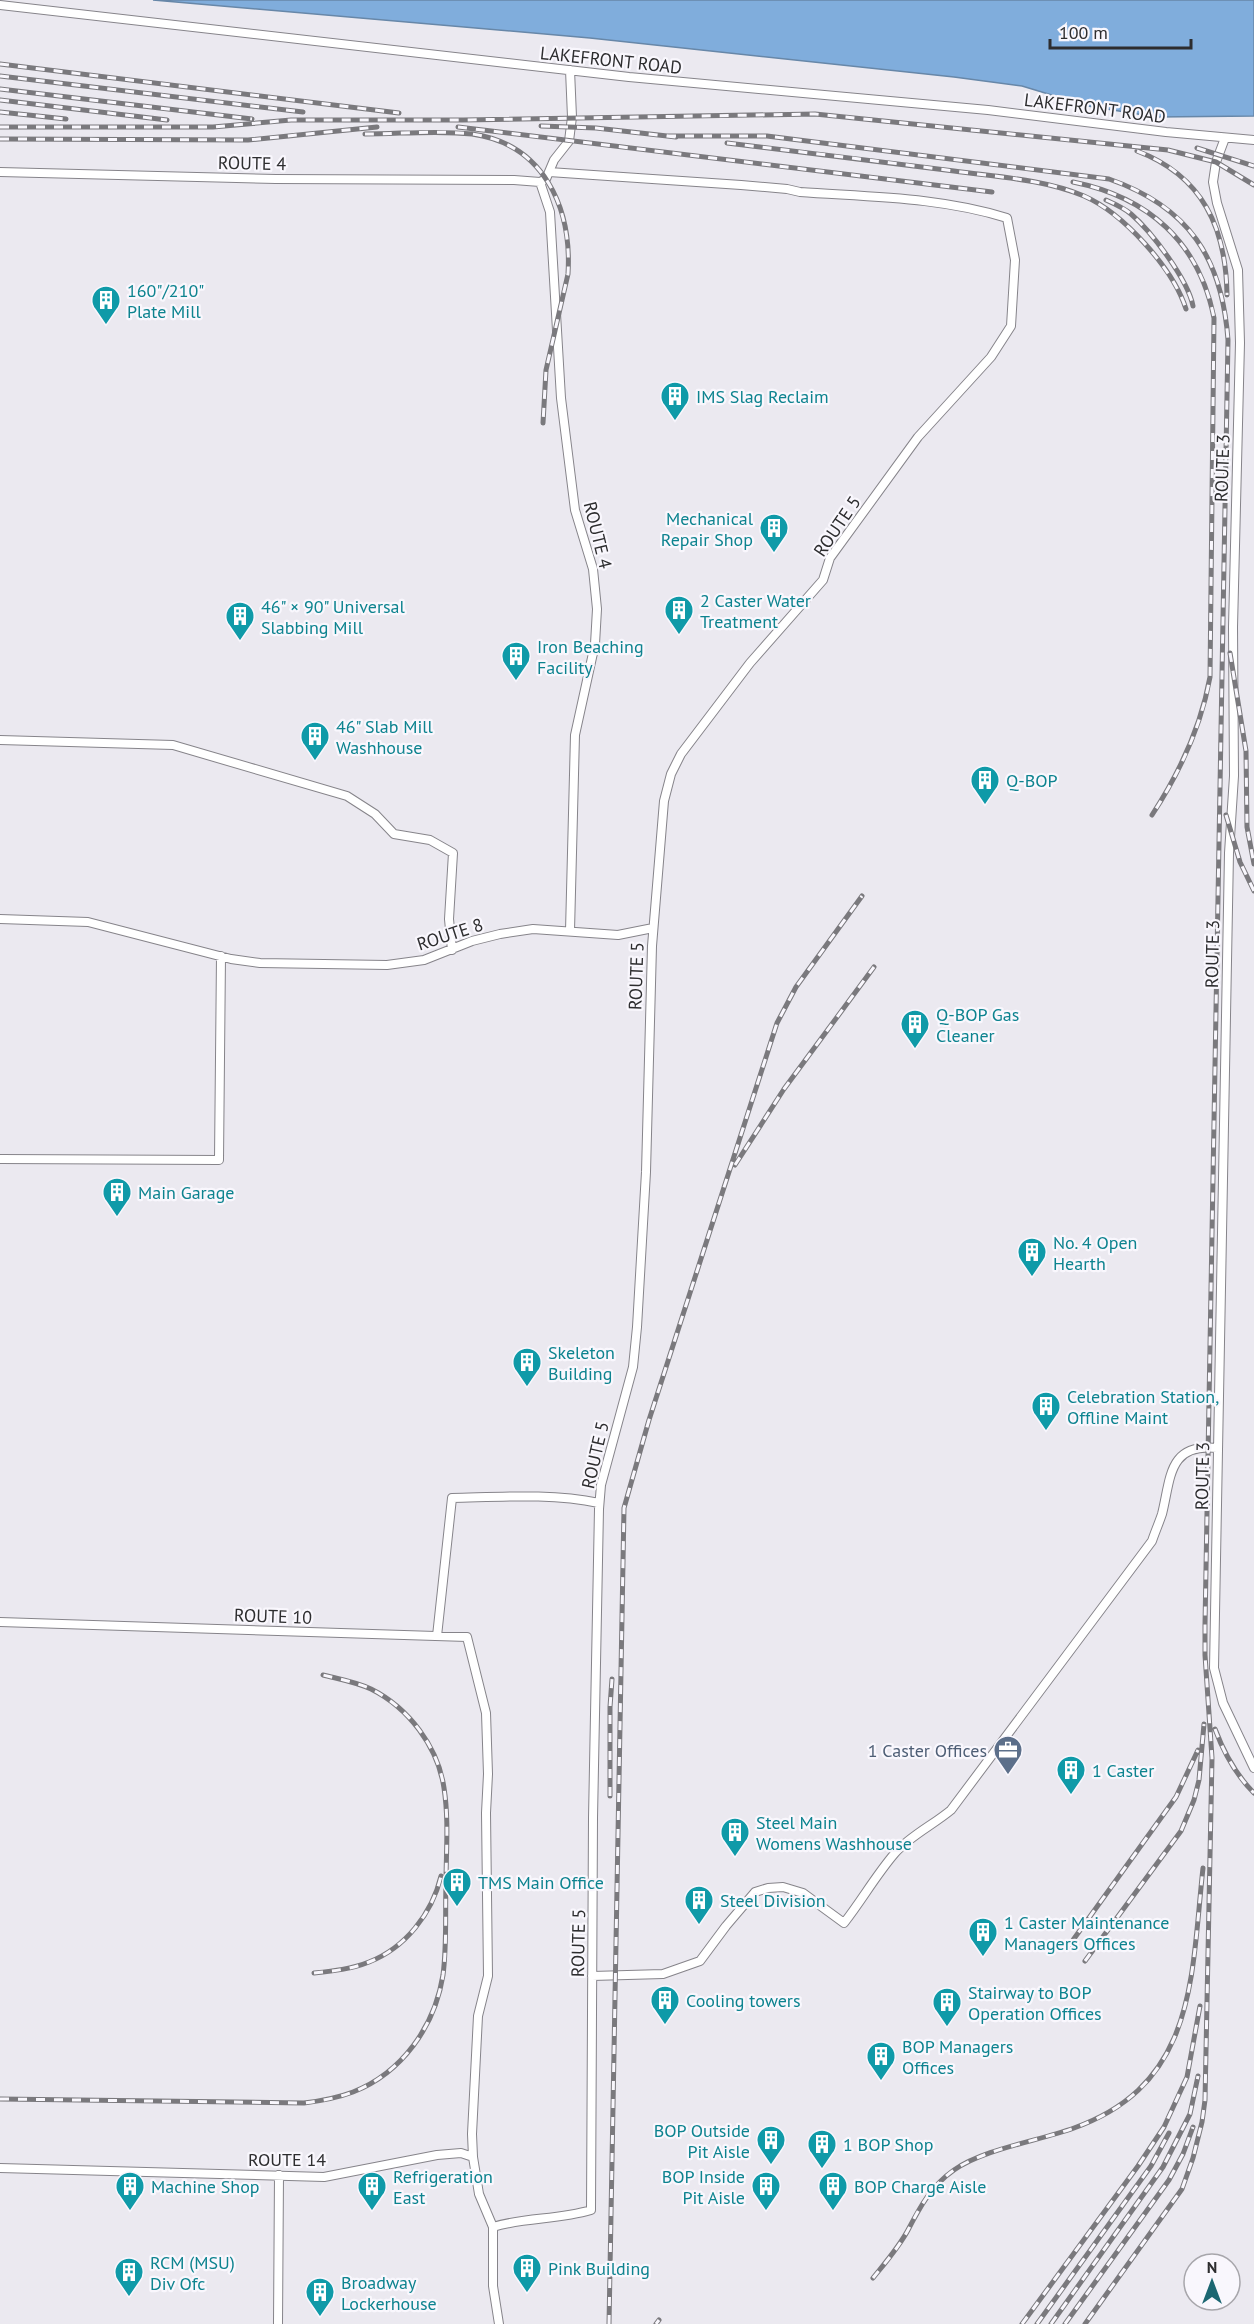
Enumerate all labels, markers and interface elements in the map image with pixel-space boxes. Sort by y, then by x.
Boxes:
scale bar [1050,12,1191,50]
text: 100 m [1059,21,1108,44]
street label: LAKEFRONT ROAD [539,41,683,79]
street label: LAKEFRONT ROAD [1023,88,1167,128]
street label: ROUTE 4 [218,151,286,175]
place label: 160"/210" Plate Mill [127,279,204,323]
building icon: 160"/210" Plate Mill [90,284,122,326]
building icon: IMS Slag Reclaim [659,380,691,422]
place label: IMS Slag Reclaim [696,385,829,408]
street label: ROUTE 3 [1209,434,1235,502]
street label: ROUTE 5 [808,491,866,561]
street label: ROUTE 4 [579,499,617,571]
place label: Mechanical Repair Shop [661,507,754,551]
building icon: Mechanical Repair Shop [758,512,790,554]
place label: 2 Caster Water Treatment [700,589,811,633]
building icon: 2 Caster Water Treatment [663,594,695,636]
place label: 46" × 90" Universal Slabbing Mill [261,595,406,639]
building icon: 46" × 90" Universal Slabbing Mill [224,600,256,642]
place label: Iron Beaching Facility [537,635,644,679]
building icon: Iron Beaching Facility [500,640,532,682]
place label: 46" Slab Mill Washhouse [336,715,434,759]
building icon: 46" Slab Mill Washhouse [299,720,331,762]
building icon: Q-BOP [969,764,1001,806]
place label: Q-BOP [1006,769,1058,792]
street label: ROUTE 8 [414,913,486,955]
street label: ROUTE 3 [1200,920,1224,988]
street label: ROUTE 5 [623,942,649,1010]
place label: Q-BOP Gas Cleaner [936,1003,1019,1047]
building icon: Q-BOP Gas Cleaner [899,1008,931,1050]
building icon: Main Garage [101,1176,133,1218]
place label: Main Garage [138,1181,234,1204]
place label: No. 4 Open Hearth [1053,1231,1137,1275]
building icon: No. 4 Open Hearth [1016,1236,1048,1278]
place label: Skeleton Building [548,1341,615,1385]
building icon: Skeleton Building [511,1346,543,1388]
place label: Celebration Station, Offline Maint [1067,1385,1219,1429]
building icon: Celebration Station, Offline Maint [1030,1390,1062,1432]
street label: ROUTE 5 [576,1419,614,1491]
street label: ROUTE 3 [1190,1442,1214,1510]
street label: ROUTE 10 [234,1603,313,1629]
office icon: 1 Caster Offices [992,1734,1024,1776]
place label: 1 Caster Offices [868,1739,987,1762]
building icon: 1 Caster [1055,1754,1087,1796]
place label: 1 Caster [1092,1759,1154,1782]
place label: Steel Main Womens Washhouse [756,1811,912,1855]
building icon: Steel Main Womens Washhouse [719,1816,751,1858]
building icon: TMS Main Office [441,1866,473,1908]
place label: TMS Main Office [478,1871,604,1894]
building icon: Steel Division [683,1884,715,1926]
place label: Steel Division [720,1889,826,1912]
street label: ROUTE 5 [566,1909,590,1977]
place label: 1 Caster Maintenance Managers Offices [1004,1911,1169,1955]
building icon: 1 Caster Maintenance Managers Offices [967,1916,999,1958]
place label: Stairway to BOP Operation Offices [968,1981,1102,2025]
building icon: Cooling towers [649,1984,681,2026]
building icon: Stairway to BOP Operation Offices [931,1986,963,2028]
place label: Cooling towers [686,1989,801,2012]
place label: BOP Managers Offices [902,2035,1013,2079]
building icon: BOP Managers Offices [865,2040,897,2082]
place label: BOP Outside Pit Aisle [654,2119,750,2163]
building icon: BOP Outside Pit Aisle [755,2124,787,2166]
building icon: 1 BOP Shop [806,2128,838,2170]
place label: 1 BOP Shop [843,2133,933,2156]
street label: ROUTE 14 [248,2148,326,2171]
place label: Refrigeration East [393,2165,493,2209]
place label: BOP Inside Pit Aisle [662,2165,745,2209]
building icon: Machine Shop [114,2170,146,2212]
building icon: Refrigeration East [356,2170,388,2212]
building icon: BOP Inside Pit Aisle [750,2170,782,2212]
building icon: BOP Charge Aisle [817,2170,849,2212]
place label: Machine Shop [151,2175,260,2198]
place label: BOP Charge Aisle [854,2175,987,2198]
place label: RCM (MSU) Div Ofc [150,2251,235,2295]
building icon: Pink Building [511,2252,543,2294]
north arrow [1182,2252,1242,2312]
building icon: RCM (MSU) Div Ofc [113,2256,145,2298]
place label: Pink Building [548,2257,650,2280]
text: N [1207,2257,1217,2277]
place label: Broadway Lockerhouse [341,2271,437,2315]
building icon: Broadway Lockerhouse [304,2276,336,2318]

